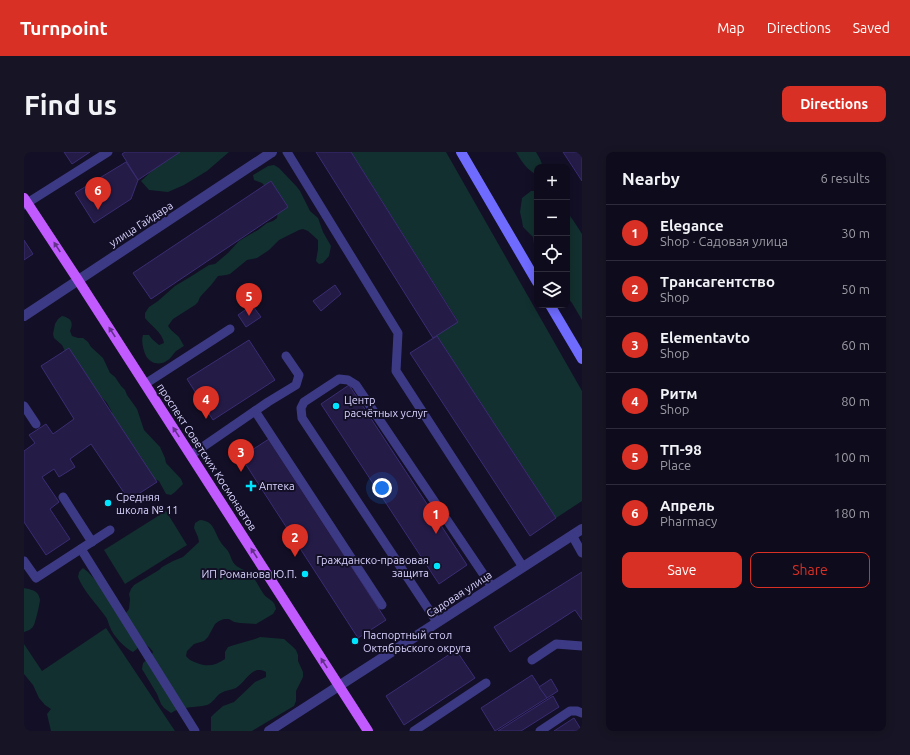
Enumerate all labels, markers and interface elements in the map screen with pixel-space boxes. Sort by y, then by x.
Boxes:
text: Turnpoint [20,17,108,39]
text: Map [717,20,745,36]
text: Directions [767,20,831,36]
text: Saved [853,20,890,36]
button: Directions [782,86,886,122]
text: Find us [24,89,117,120]
map controls [534,164,570,308]
button: + [534,164,570,200]
text: Nearby [622,169,680,188]
text: 6 results [820,171,870,185]
pin: 6 [85,177,111,210]
street label: улица Гайдара [107,199,175,249]
button: − [534,200,570,236]
text: Elegance [660,217,724,234]
text: 1 [631,226,639,240]
text: 30 m [841,226,870,240]
text: Shop · Садовая улица [660,234,788,248]
button: locate [534,236,570,272]
one-way arrow [53,242,61,252]
button: layers [534,272,570,308]
text: Трансагентство [660,273,775,290]
text: 2 [631,282,639,296]
text: 50 m [841,282,870,296]
pin: 5 [236,283,262,316]
text: Shop [660,290,689,304]
one-way arrow [108,327,116,337]
text: Elementavto [660,329,750,346]
text: 3 [631,338,639,352]
text: 60 m [841,338,870,352]
text: Shop [660,346,689,360]
street label: проспект Советских Космонавтов [155,381,259,533]
text: Ритм [660,385,698,402]
pin: 4 [193,386,219,419]
place label: Центр расчётных услуг [344,394,428,419]
text: 4 [631,394,639,408]
text: 80 m [841,394,870,408]
marker: Центр расчётных услуг [331,401,341,411]
text: Shop [660,402,689,416]
one-way arrow [172,427,180,437]
pin: 3 [228,439,254,472]
text: ТП-98 [660,441,702,458]
text: 5 [631,450,639,464]
text: 100 m [834,450,870,464]
text: Place [660,458,691,472]
your location [372,478,392,498]
place label: Аптека [259,480,295,492]
marker: Аптека [246,481,256,491]
place label: Средняя школа № 11 [116,491,178,516]
text: Апрель [660,497,715,514]
marker: Средняя школа № 11 [103,498,113,508]
pin: 1 [423,501,449,534]
text: 6 [631,506,639,520]
text: 180 m [834,506,870,520]
text: Pharmacy [660,514,717,528]
pin: 2 [282,524,308,557]
one-way arrow [250,548,258,558]
button: Save [622,552,742,588]
button: Share [750,552,870,588]
place label: Гражданско-правовая защита [316,554,429,579]
marker: Гражданско-правовая защита [432,561,442,571]
place label: ИП Романова Ю.П. [201,568,297,580]
street label: Садовая улица [424,568,494,620]
marker: ИП Романова Ю.П. [300,569,310,579]
place label: Паспортный стол Октябрьского округа [363,629,471,654]
marker: Паспортный стол Октябрьского округа [350,636,360,646]
one-way arrow [320,658,328,668]

